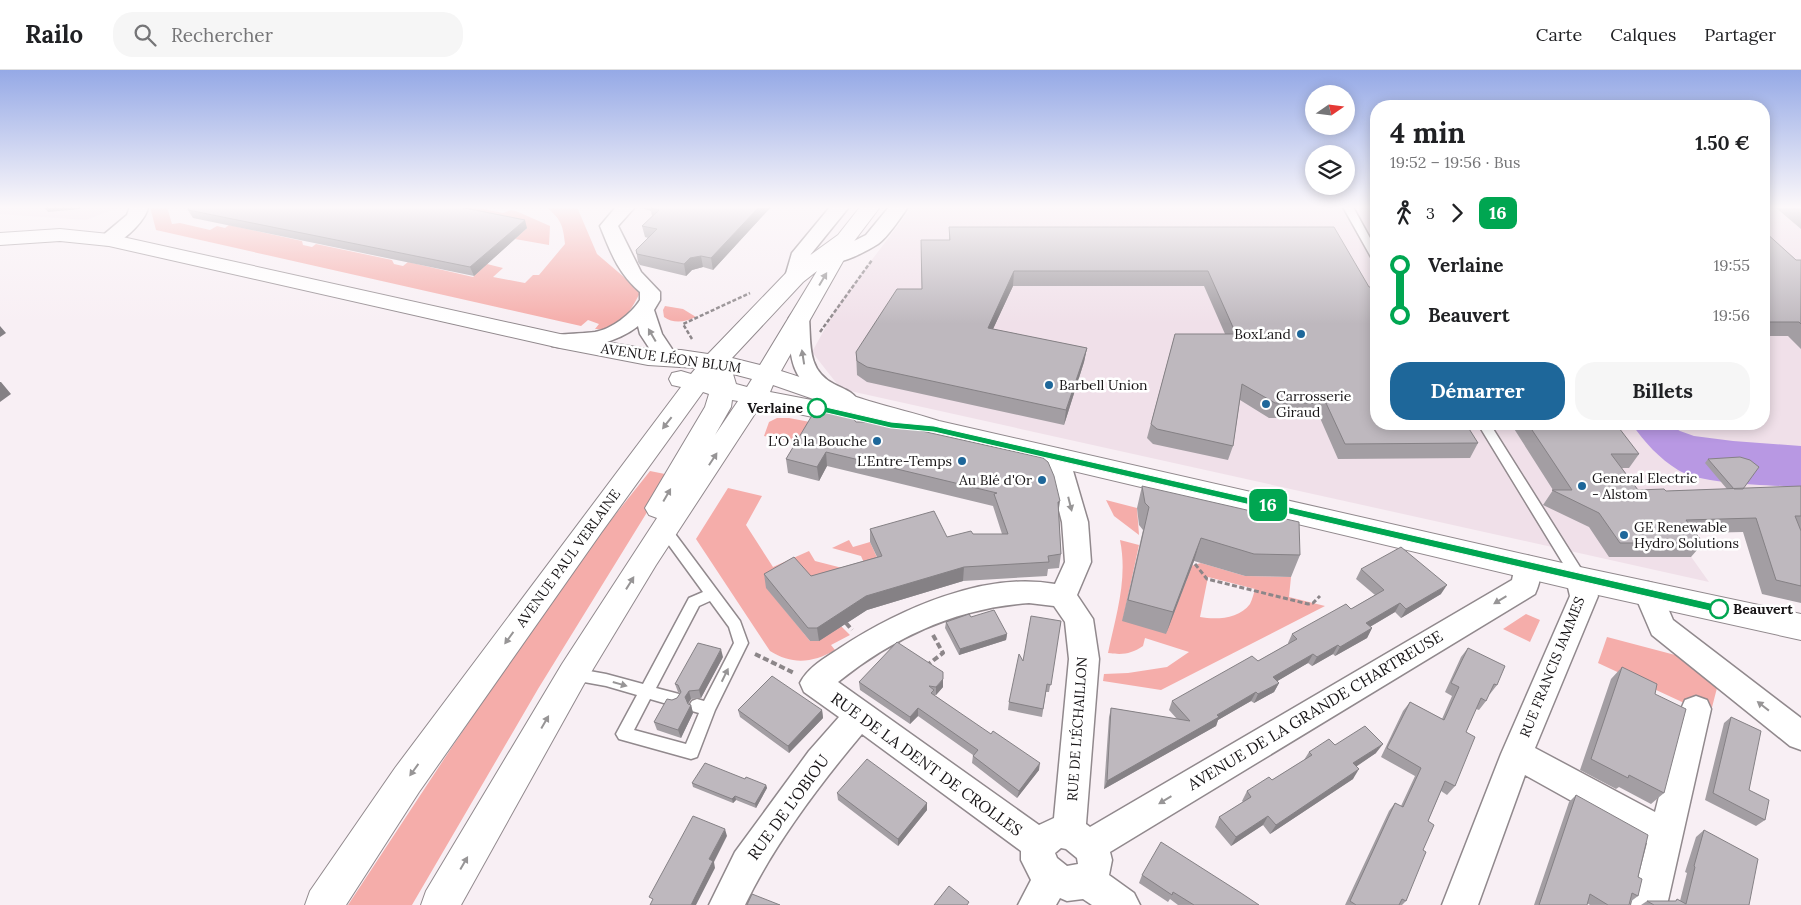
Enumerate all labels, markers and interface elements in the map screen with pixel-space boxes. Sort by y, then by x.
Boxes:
search box [113,12,463,57]
text: Railo [25,19,83,50]
icon: search [131,21,159,49]
text: Rechercher [171,23,273,47]
text: Carte [1536,23,1582,46]
text: Calques [1610,23,1676,46]
text: Partager [1704,23,1776,46]
north arrow [1305,85,1355,135]
map controls [1305,85,1355,195]
text: 4 min [1390,115,1465,151]
text: 1.50 € [1695,131,1750,155]
button: layers [1305,145,1355,195]
text: 19:52 – 19:56 · Bus [1390,152,1521,172]
icon: walk [1390,199,1418,227]
icon: forward [1443,199,1471,227]
text: 16 [1489,201,1507,224]
text: 3 [1426,203,1435,223]
text: Verlaine [1428,253,1504,277]
text: 19:55 [1713,255,1750,275]
one-way arrow [818,272,827,285]
text: Beauvert [1428,303,1510,327]
text: 19:56 [1713,305,1750,325]
place label: BoxLand [1234,325,1291,343]
marker: BoxLand [1295,328,1307,340]
one-way arrow [648,329,657,342]
street label: AVENUE LÉON BLUM [599,339,743,377]
one-way arrow [798,349,806,365]
button: Démarrer [1390,362,1565,420]
button: Billets [1575,362,1750,420]
place label: Barbell Union [1059,376,1148,394]
marker: Barbell Union [1043,379,1055,391]
place label: Carrosserie Giraud [1276,387,1352,421]
marker: Verlaine [807,398,827,418]
marker: Carrosserie Giraud [1260,398,1272,410]
place label: Verlaine [747,399,803,417]
one-way arrow [662,416,673,429]
place label: L'O à la Bouche [768,432,867,450]
marker: L'O à la Bouche [871,435,883,447]
one-way arrow [708,452,717,465]
place label: L'Entre-Temps [857,452,952,470]
marker: L'Entre-Temps [956,455,968,467]
place label: General Electric - Alstom [1592,469,1697,503]
place label: Au Blé d'Or [958,471,1032,489]
marker: Au Blé d'Or [1036,474,1048,486]
marker: General Electric - Alstom [1576,480,1588,492]
street label: AVENUE PAUL VERLAINE [511,485,624,631]
one-way arrow [662,488,671,502]
line badge: 16 [1246,489,1290,521]
text: 16 [1259,493,1277,516]
one-way arrow [1066,497,1074,512]
place label: GE Renewable Hydro Solutions [1634,518,1739,552]
marker: GE Renewable Hydro Solutions [1618,529,1630,541]
one-way arrow [625,576,635,590]
street label: RUE FRANCIS JAMMES [1516,594,1588,740]
one-way arrow [1494,596,1507,605]
marker: Beauvert [1709,599,1729,619]
place label: Beauvert [1733,600,1793,618]
street label: AVENUE DE LA GRANDE CHARTREUSE [1183,626,1446,795]
one-way arrow [504,632,514,645]
street label: RUE DE L'ÉCHAILLON [1063,656,1091,802]
one-way arrow [721,668,729,683]
one-way arrow [613,681,628,689]
street label: RUE DE LA DENT DE CROLLES [828,688,1026,840]
one-way arrow [1757,701,1770,712]
one-way arrow [541,715,550,728]
street label: RUE DE L'OBIOU [743,750,833,864]
one-way arrow [410,764,420,777]
one-way arrow [1158,796,1173,804]
one-way arrow [460,856,469,869]

